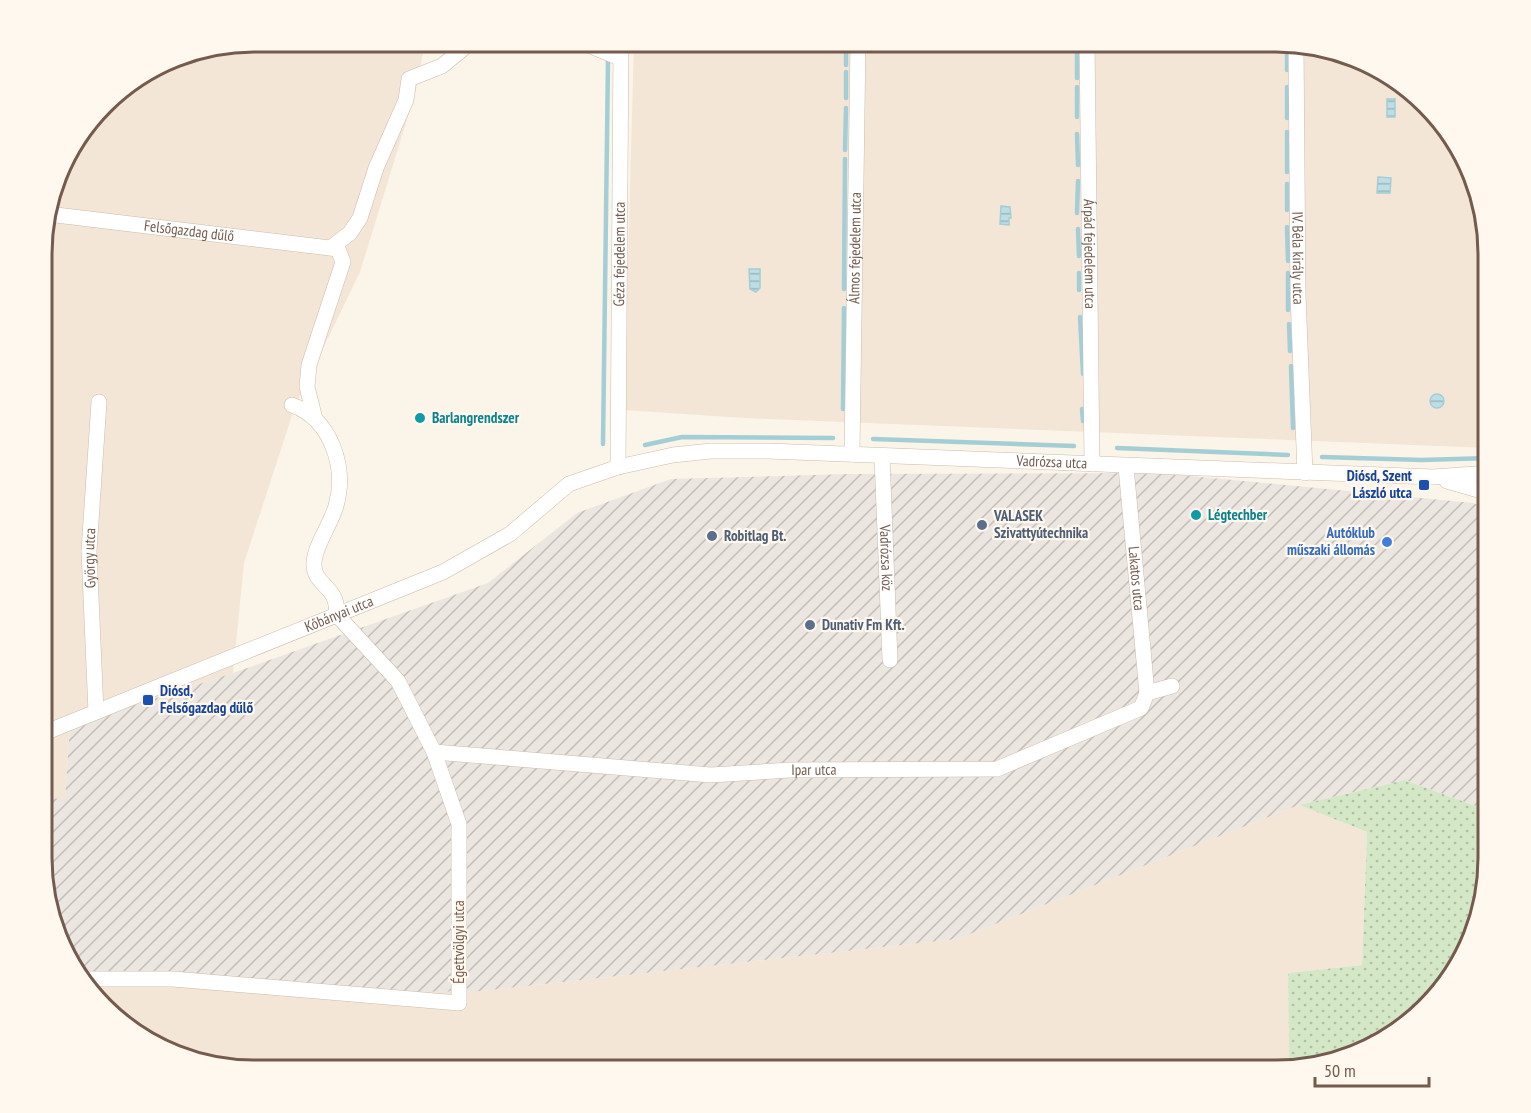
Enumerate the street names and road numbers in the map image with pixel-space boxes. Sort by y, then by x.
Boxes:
street label: Álmos fejedelem utca [844,192,865,304]
street label: Árpád fejedelem utca [1080,199,1100,309]
street label: Géza fejedelem utca [609,202,629,306]
street label: IV. Béla király utca [1288,211,1308,305]
street label: Felsőgazdag dűlő [143,216,235,245]
street label: Vadrózsa utca [1015,451,1088,472]
street label: Vadrózsa köz [876,523,897,591]
street label: György utca [79,527,100,589]
street label: Lakatos utca [1124,545,1149,611]
street label: Kőbányai utca [302,591,376,636]
street label: Ipar utca [791,760,837,779]
street label: Égettvölgyi utca [449,900,468,984]

